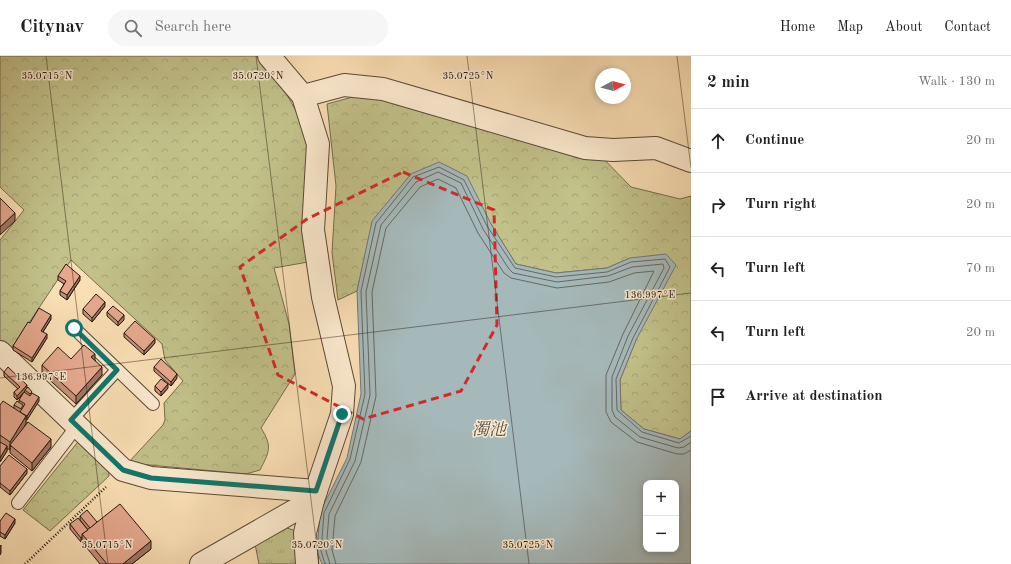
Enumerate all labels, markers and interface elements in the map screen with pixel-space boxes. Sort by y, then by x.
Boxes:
search box [108,10,388,46]
icon: search [122,17,144,39]
text: Citynav [20,18,84,37]
text: Search here [154,20,231,35]
text: Home [780,20,815,34]
text: Map [837,20,863,34]
text: About [885,20,922,34]
text: Contact [944,20,991,34]
north arrow [595,68,631,104]
text: 35.0715°N [21,71,73,81]
text: 35.0720°N [232,71,284,81]
text: 35.0725°N [442,71,494,81]
text: 2 min [707,74,750,91]
text: Walk · 130 m [918,75,995,88]
icon: ahead [707,130,729,152]
text: Continue [745,133,804,148]
text: 20 m [966,134,995,147]
icon: right [707,194,729,216]
text: Turn right [745,197,816,212]
text: 20 m [966,198,995,211]
icon: left [707,258,729,280]
text: Turn left [745,261,805,276]
text: 70 m [966,262,995,275]
text: 136.997°E [625,290,675,300]
route start [65,319,83,337]
icon: left [707,322,729,344]
text: Turn left [745,325,805,340]
text: 20 m [966,326,995,339]
text: 136.997°E [16,372,66,382]
icon: arrive [707,386,729,408]
text: Arrive at destination [745,389,883,404]
route end [333,405,351,423]
water label: 濁池 [472,420,508,439]
map controls [643,480,679,552]
button: + [643,480,679,516]
button: − [643,516,679,552]
text: 35.0715°N [81,540,133,550]
text: 35.0720°N [291,540,343,550]
text: 35.0725°N [502,540,554,550]

